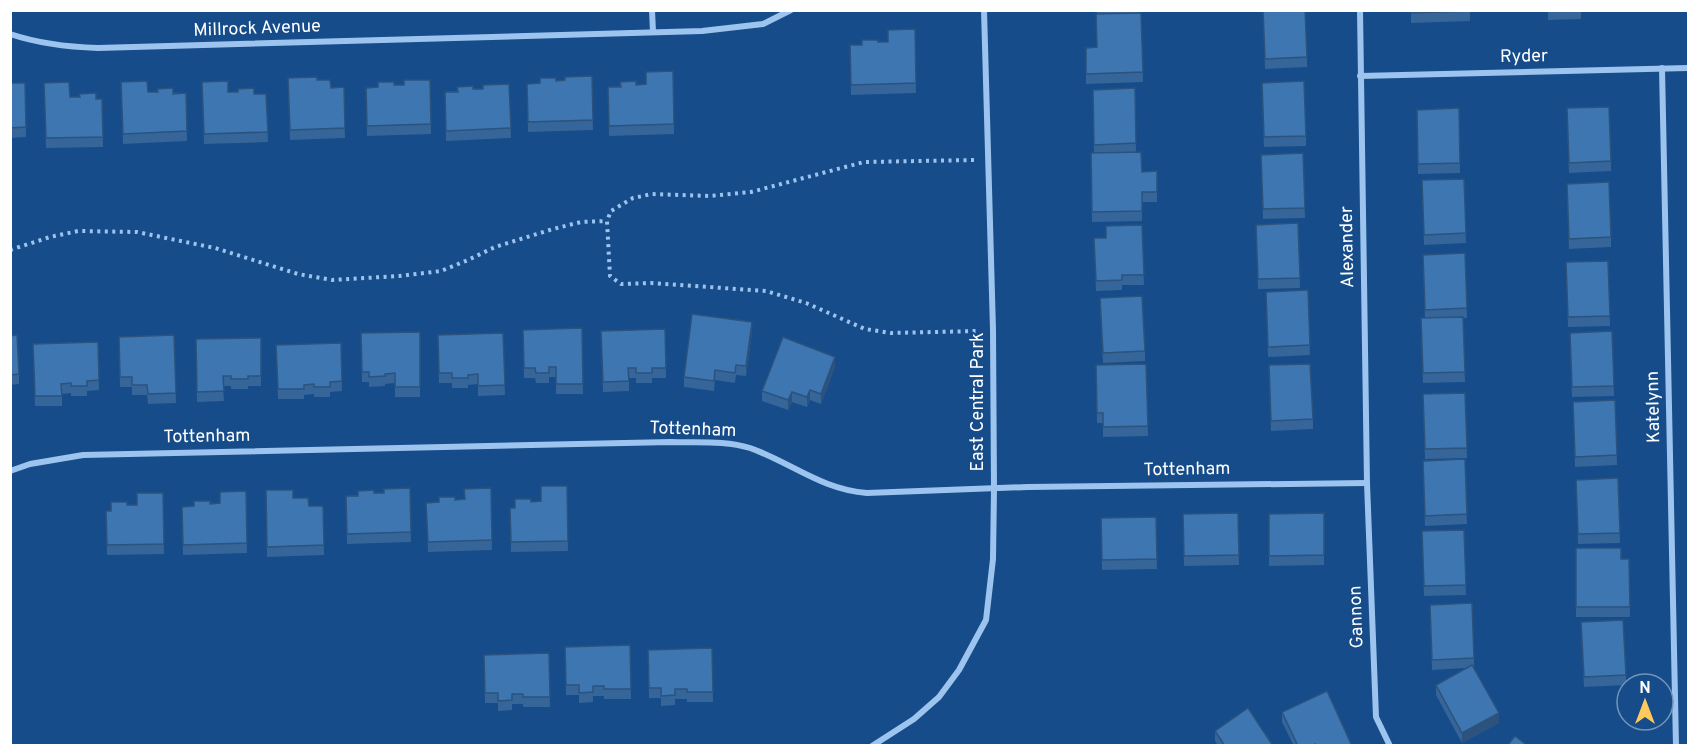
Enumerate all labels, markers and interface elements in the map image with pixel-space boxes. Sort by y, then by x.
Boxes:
street label: Millrock Avenue [193,15,321,43]
street label: Ryder [1500,45,1548,69]
street label: Alexander [1336,206,1360,288]
street label: East Central Park [967,332,990,472]
street label: Katelynn [1642,371,1666,443]
street label: Tottenham [649,417,737,443]
street label: Tottenham [163,425,251,449]
street label: Tottenham [1143,458,1231,482]
street label: Gannon [1344,585,1370,649]
north arrow [1615,672,1675,732]
text: N [1639,679,1651,699]

